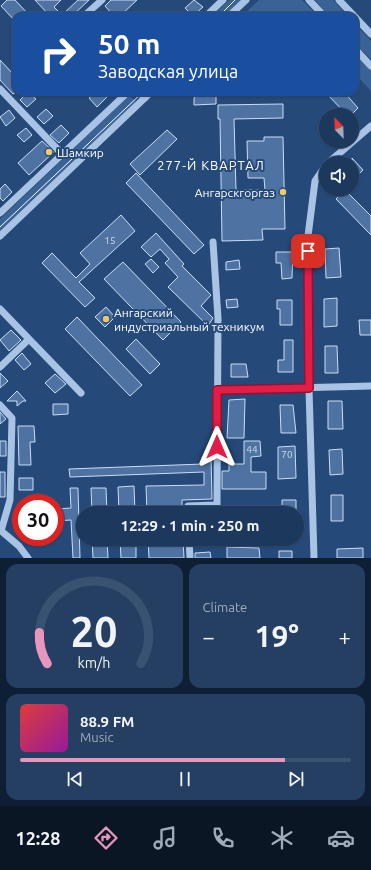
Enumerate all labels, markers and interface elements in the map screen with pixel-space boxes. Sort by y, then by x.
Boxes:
icon: right [32,28,84,80]
text: 50 m [98,28,160,59]
text: Заводская улица [98,61,238,81]
north arrow [319,108,359,148]
map controls [319,108,359,196]
place label: Шамкир [57,146,104,159]
marker: Шамкир [44,147,54,157]
button: sound [319,156,359,196]
district label: 277-Й КВАРТАЛ [157,158,265,172]
place label: Ангарскгоргаз [195,186,275,199]
marker: Ангарскгоргаз [278,187,288,197]
pin [291,234,325,268]
house number: 15 [104,235,116,246]
icon: arrive [297,240,319,262]
place label: Ангарский индустриальный техникум [114,306,264,333]
marker: Ангарский индустриальный техникум [101,314,111,324]
position arrow [196,426,238,468]
house number: 44 [246,444,258,455]
house number: 70 [281,449,293,460]
speed limit sign: 30 [12,494,64,546]
text: 12:29 · 1 min · 250 m [121,517,259,534]
text: Climate [203,600,247,614]
text: 20 [71,608,118,655]
text: 19° [255,619,299,653]
text: − [203,624,215,649]
text: + [339,624,351,649]
text: km/h [78,655,111,671]
text: 88.9 FM [80,713,134,730]
text: Music [80,730,114,744]
icon: previous [64,768,86,790]
icon: pause [174,768,196,790]
icon: next [285,768,307,790]
icon: directions [92,824,120,852]
icon: music [151,824,179,852]
icon: phone [209,824,237,852]
icon: climate [268,824,296,852]
icon: car [327,824,355,852]
text: 12:28 [15,828,61,848]

